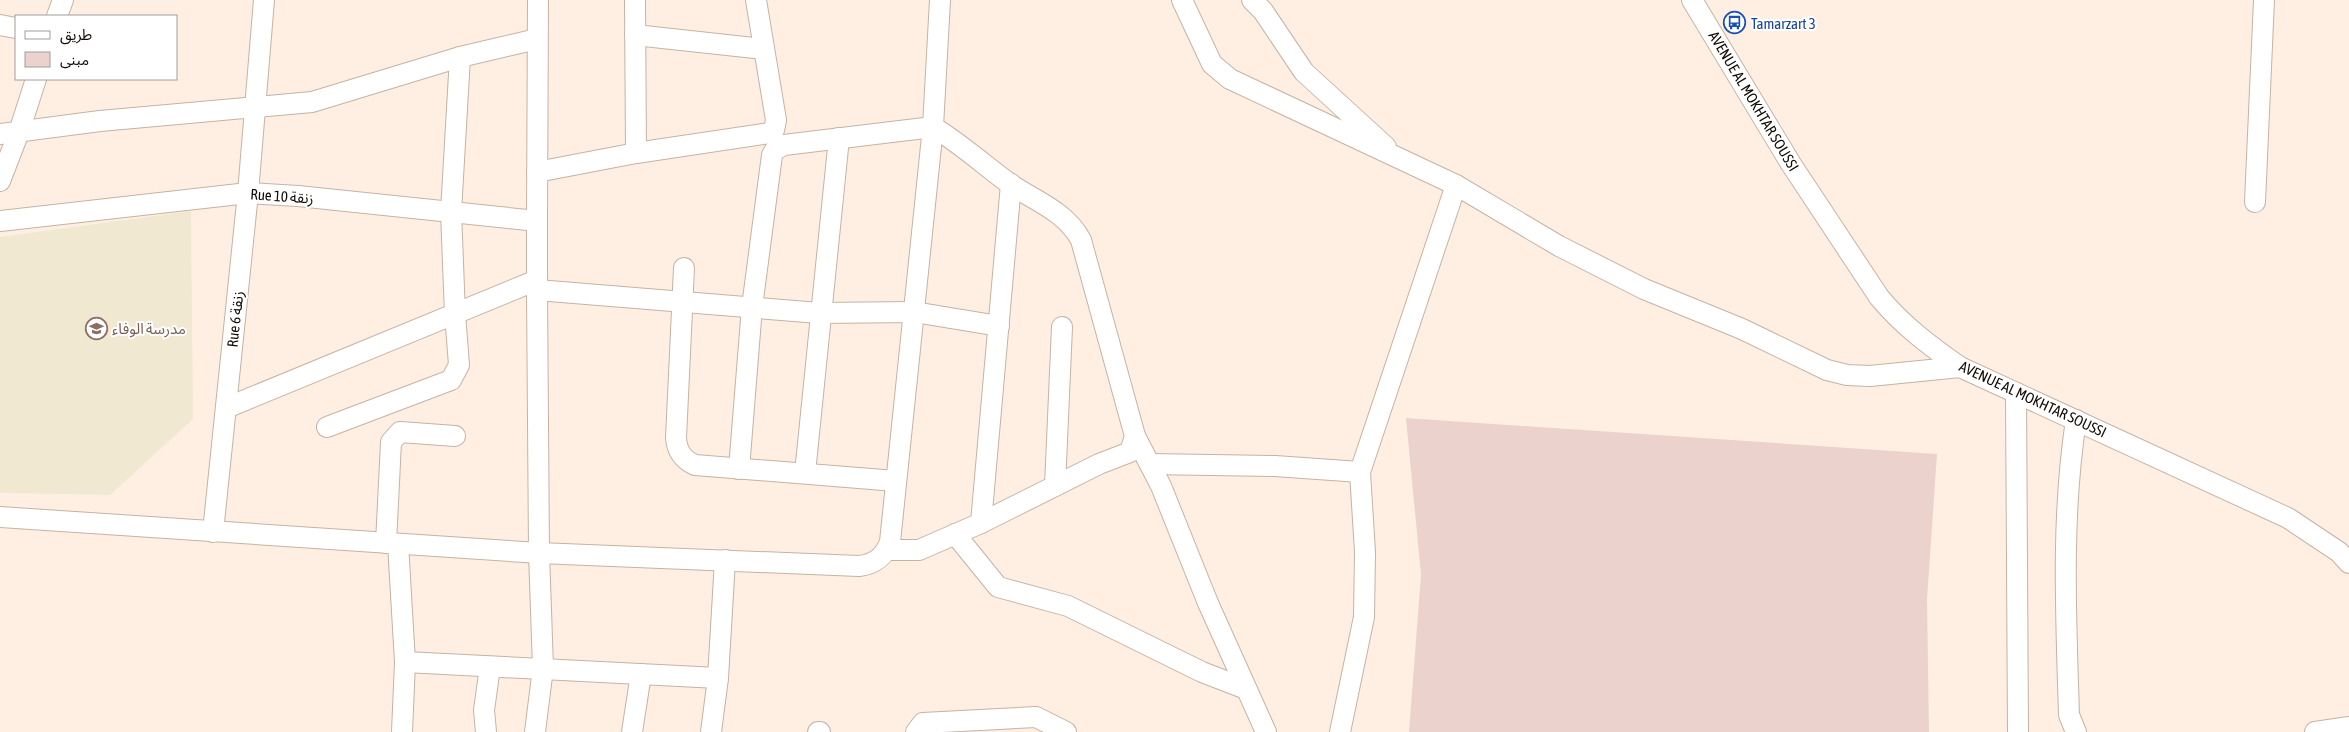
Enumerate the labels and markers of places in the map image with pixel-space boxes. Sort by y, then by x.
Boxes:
bus stop icon: Tamarzart 3 [1723,11,1747,35]
place label: Tamarzart 3 [1751,15,1816,32]
school or university icon: مدرسة الوفاء [84,316,108,340]
place label: مدرسة الوفاء [112,320,186,338]

